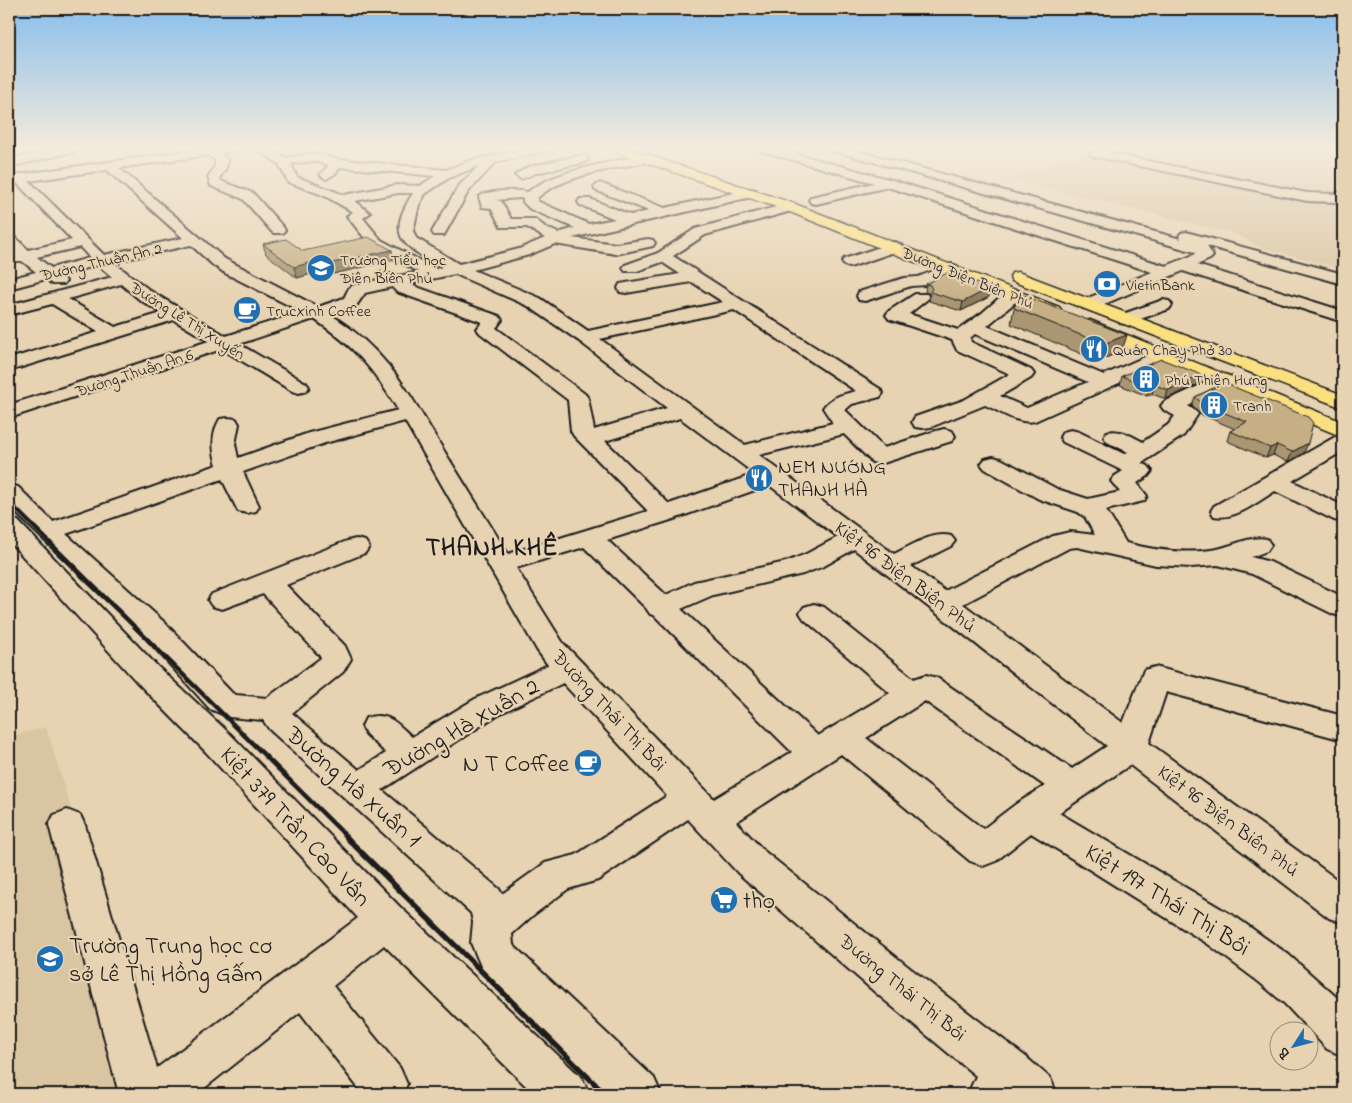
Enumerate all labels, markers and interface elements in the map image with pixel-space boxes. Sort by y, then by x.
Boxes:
street label: Đường Thuận An 2 [37,237,165,289]
street label: Đường Điện Biên Phủ [897,241,1037,316]
place label: Trường Tiểu học Điện Biên Phủ [339,249,447,291]
school or university icon: Trường Tiểu học Điện Biên Phủ [306,253,336,283]
bank icon: VietinBank [1092,269,1122,299]
place label: VietinBank [1125,274,1196,298]
street label: Đường Lê Thị Xuyến [124,276,249,367]
cafe icon: TrucXinh Coffee [232,295,262,325]
place label: TrucXinh Coffee [266,300,372,324]
restaurant icon: Quán Chay Phở 30 [1079,334,1109,364]
place label: Quán Chay Phở 30 [1113,339,1232,363]
street label: Đường Thuận An 6 [72,343,197,405]
building icon: Phú Thiện Hưng [1131,364,1161,394]
place label: Phú Thiện Hưng [1165,369,1267,393]
building icon: Tranh [1199,390,1229,420]
place label: Tranh [1233,395,1271,419]
place label: NEM NƯỚNG THANH HÀ [778,454,886,506]
restaurant icon: NEM NƯỚNG THANH HÀ [744,463,774,493]
street label: Kiệt 96 Điện Biên Phủ [828,515,981,641]
district label: THANH KHÊ [426,531,558,567]
street label: Đường Thái Thị Bôi [543,644,672,780]
street label: Đường Hà Xuân 2 [377,670,547,788]
street label: Đường Hà Xuân 1 [276,718,428,857]
street label: Kiệt 379 Trần Cao Vân [210,740,378,916]
place label: N T Coffee [463,748,569,783]
cafe icon: N T Coffee [573,748,603,778]
street label: Kiệt 96 Điện Biên Phủ [1151,759,1304,885]
street label: Kiệt 197 Thái Thị Bôi [1077,836,1256,966]
supermarket icon: thọ [709,885,739,915]
place label: thọ [743,885,775,920]
street label: Đường Thái Thị Bôi [830,928,972,1050]
place label: Trường Trung học cơ sở Lê Thị Hồng Gấm [69,930,272,993]
school or university icon: Trường Trung học cơ sở Lê Thị Hồng Gấm [35,944,65,974]
north arrow [1270,1020,1320,1070]
text: B [1273,1042,1297,1064]

